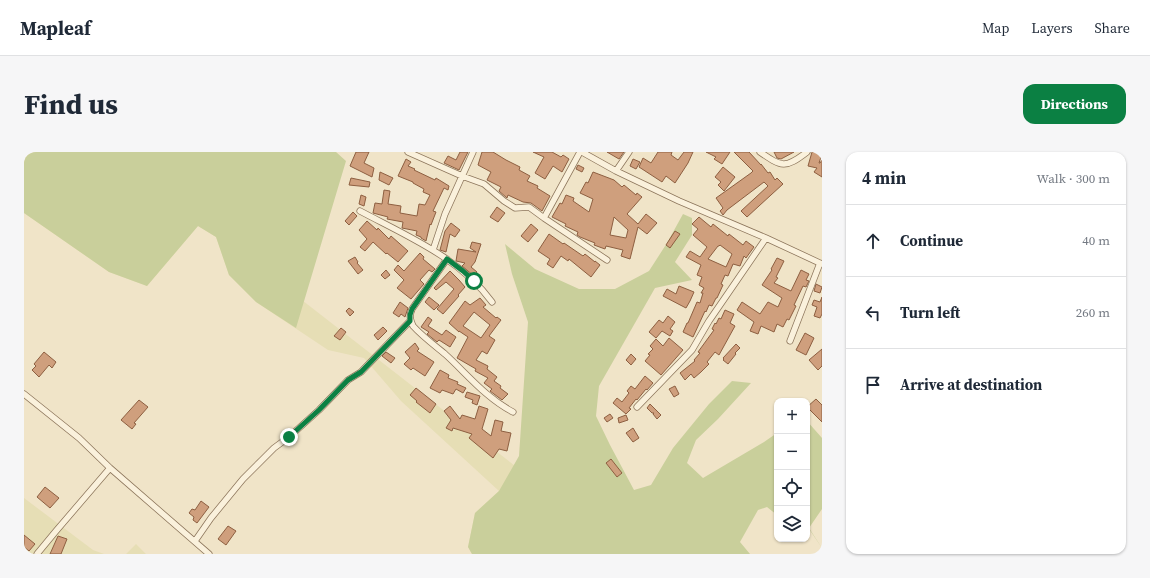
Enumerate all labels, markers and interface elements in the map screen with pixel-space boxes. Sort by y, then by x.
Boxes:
text: Mapleaf [20,15,91,41]
text: Map [982,18,1009,38]
text: Layers [1031,18,1073,38]
text: Share [1095,18,1130,38]
button: Directions [1023,84,1126,124]
text: Find us [24,85,118,123]
text: 4 min [862,166,906,190]
text: Walk · 300 m [1037,170,1110,187]
icon: ahead [862,230,884,252]
text: Continue [900,230,963,251]
text: 40 m [1082,232,1110,249]
route start [465,272,483,290]
icon: left [862,302,884,324]
text: Turn left [900,302,960,323]
text: 260 m [1076,304,1110,321]
icon: arrive [862,374,884,396]
text: Arrive at destination [900,374,1042,395]
map controls [774,398,810,542]
button: + [774,398,810,434]
route end [280,428,298,446]
button: − [774,434,810,470]
button: locate [774,470,810,506]
button: layers [774,506,810,542]

